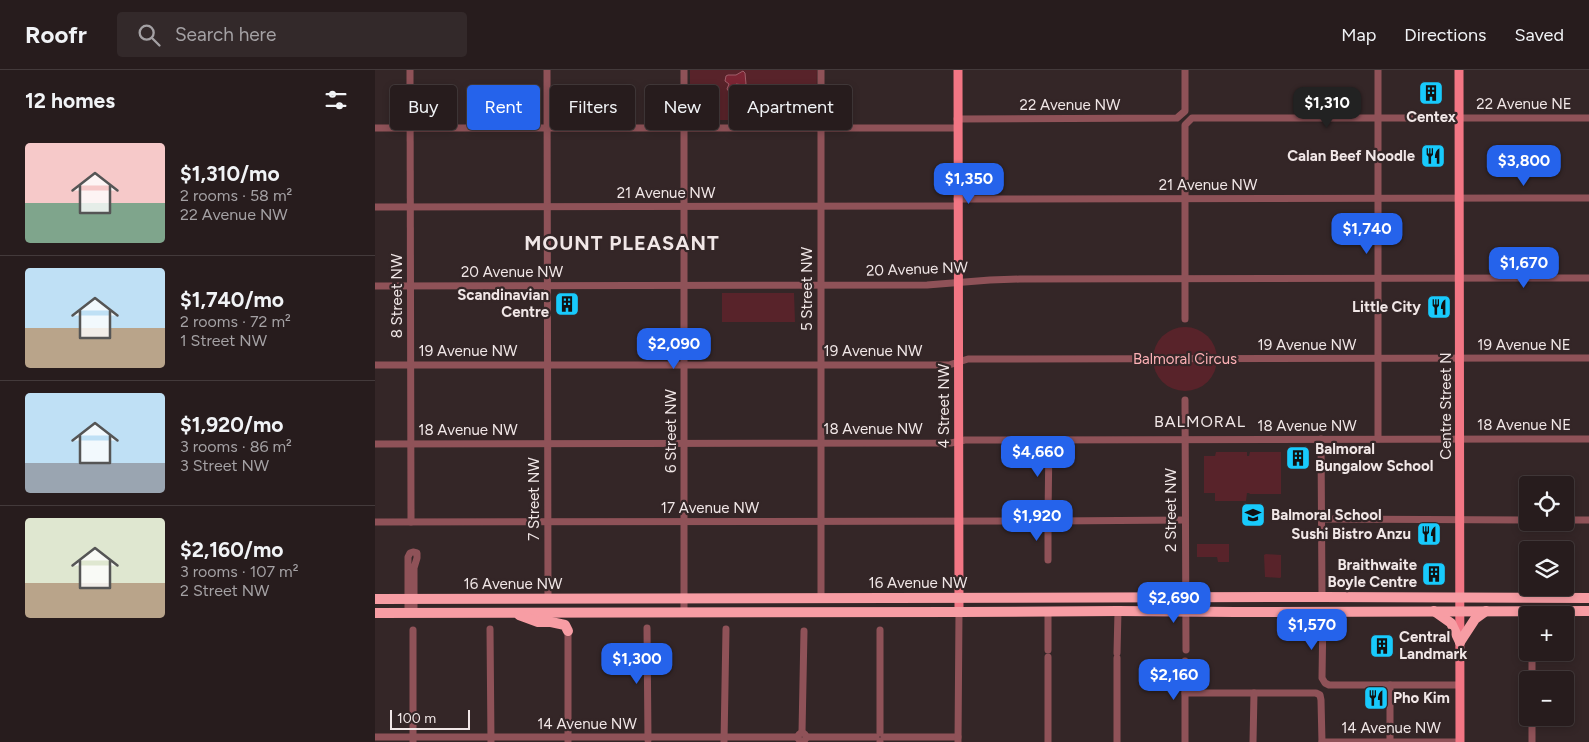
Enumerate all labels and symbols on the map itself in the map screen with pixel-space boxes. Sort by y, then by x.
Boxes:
building icon: Centex [1418,80,1444,106]
pin: $1,310 [1286,87,1368,129]
street label: 22 Avenue NE [1476,95,1572,113]
street label: 22 Avenue NW [1020,96,1121,114]
place label: Centex [1406,108,1456,126]
restaurant icon: Calan Beef Noodle [1420,143,1446,169]
pin: $3,800 [1483,144,1565,187]
place label: Calan Beef Noodle [1287,147,1416,165]
pin: $1,350 [928,162,1010,205]
street label: 21 Avenue NW [1159,176,1258,194]
street label: 21 Avenue NW [617,184,716,202]
pin: $1,740 [1326,212,1408,255]
district label: MOUNT PLEASANT [524,231,720,255]
street label: 5 Street NW [798,246,816,331]
pin: $1,670 [1483,246,1565,289]
street label: 8 Street NW [388,253,406,338]
street label: 20 Avenue NW [866,258,969,280]
street label: 20 Avenue NW [461,263,564,281]
place label: Scandinavian Centre [457,286,550,321]
building icon: Scandinavian Centre [554,291,580,317]
restaurant icon: Little City [1426,294,1452,320]
place label: Little City [1352,298,1421,316]
pin: $2,090 [633,328,715,370]
street label: 19 Avenue NW [1258,336,1357,354]
street label: 19 Avenue NE [1477,336,1571,354]
street label: 19 Avenue NW [419,342,518,360]
street label: 19 Avenue NW [824,342,923,360]
park label: Balmoral Circus [1133,350,1237,368]
street label: Centre Street N [1437,352,1455,460]
street label: 4 Street NW [935,363,953,448]
street label: 6 Street NW [662,388,680,473]
district label: BALMORAL [1154,412,1246,431]
street label: 18 Avenue NE [1477,416,1571,434]
street label: 18 Avenue NW [1257,417,1357,435]
street label: 18 Avenue NW [823,420,923,438]
street label: 18 Avenue NW [418,421,518,439]
pin: $4,660 [997,436,1079,478]
place label: Balmoral Bungalow School [1315,440,1433,475]
building icon: Balmoral Bungalow School [1285,445,1311,471]
street label: 7 Street NW [525,457,543,541]
street label: 2 Street NW [1162,468,1180,552]
street label: 17 Avenue NW [661,499,760,517]
pin: $1,920 [996,500,1078,542]
school or university icon: Balmoral School [1240,502,1266,528]
place label: Balmoral School [1271,506,1382,524]
restaurant icon: Sushi Bistro Anzu [1416,521,1442,547]
place label: Sushi Bistro Anzu [1291,525,1411,543]
place label: Braithwaite Boyle Centre [1327,556,1418,591]
building icon: Braithwaite Boyle Centre [1421,561,1447,587]
street label: 16 Avenue NW [869,574,968,592]
street label: 16 Avenue NW [464,575,563,593]
pin: $2,690 [1133,582,1215,624]
pin: $1,570 [1271,608,1353,651]
place label: Central Landmark [1399,628,1467,663]
building icon: Central Landmark [1369,633,1395,659]
pin: $1,300 [596,642,678,685]
pin: $2,160 [1133,658,1215,701]
restaurant icon: Pho Kim [1363,685,1389,711]
place label: Pho Kim [1393,689,1450,707]
scale bar [390,707,470,730]
street label: 14 Avenue NW [537,715,637,733]
street label: 14 Avenue NW [1341,719,1441,737]

